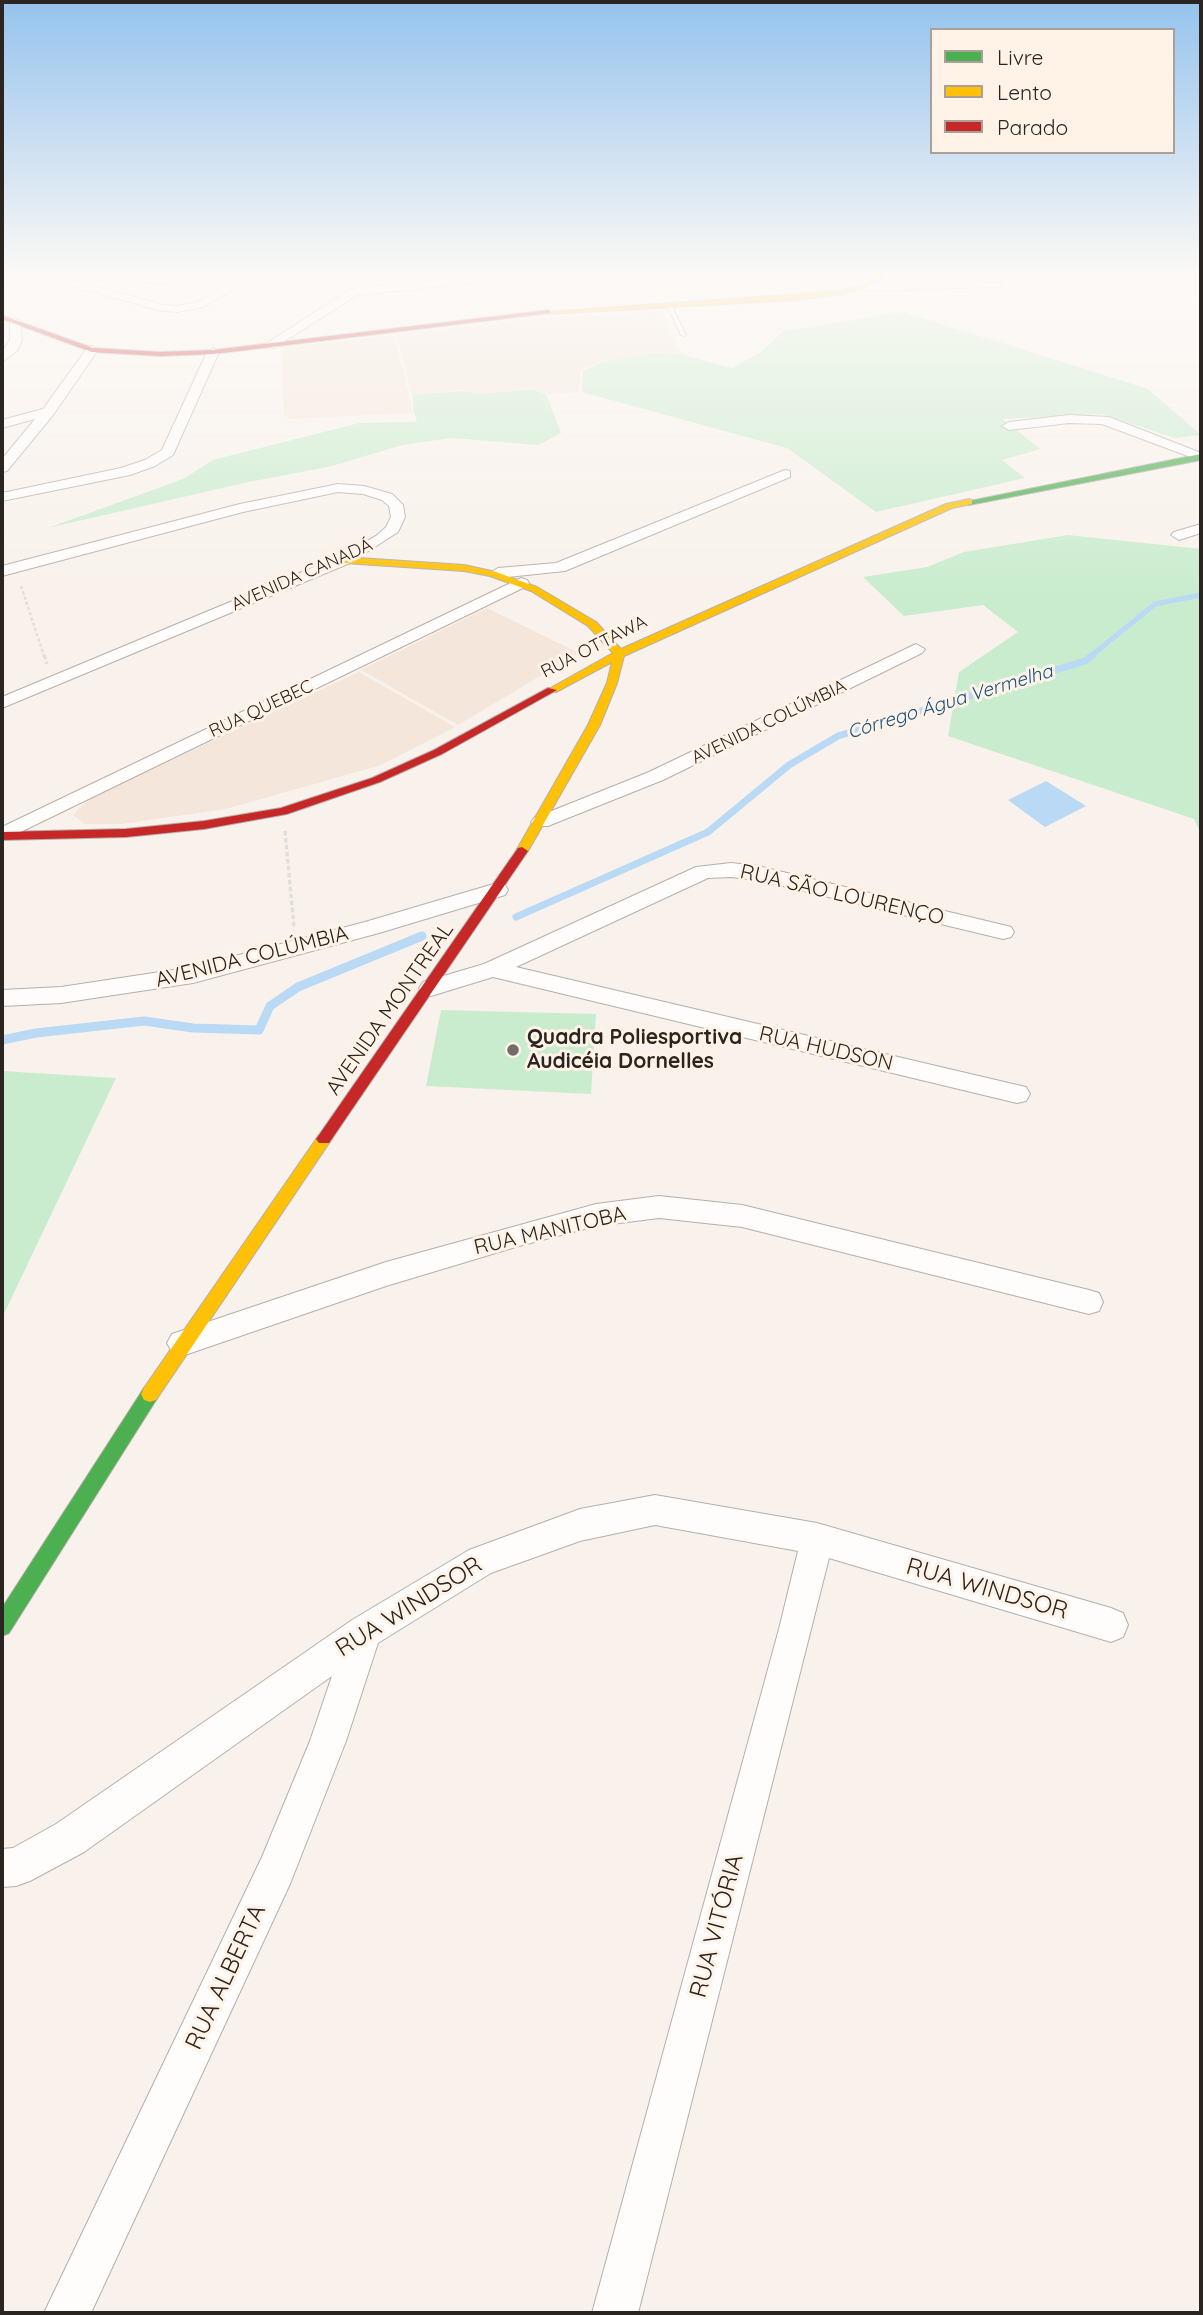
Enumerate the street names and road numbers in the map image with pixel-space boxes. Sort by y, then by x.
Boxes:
street label: AVENIDA CANADÁ [228,534,376,616]
street label: RUA OTTAWA [537,611,651,683]
street label: AVENIDA COLÚMBIA [688,675,850,769]
street label: RUA QUEBEC [206,676,316,742]
street label: RUA SÃO LOURENÇO [738,859,946,931]
street label: AVENIDA MONTREAL [321,918,459,1100]
street label: AVENIDA COLÚMBIA [153,921,351,993]
street label: RUA HUDSON [757,1021,895,1077]
street label: RUA MANITOBA [472,1201,628,1261]
street label: RUA WINDSOR [331,1551,487,1663]
street label: RUA WINDSOR [903,1552,1071,1626]
street label: RUA VITÓRIA [684,1851,750,2001]
street label: RUA ALBERTA [180,1900,272,2054]

